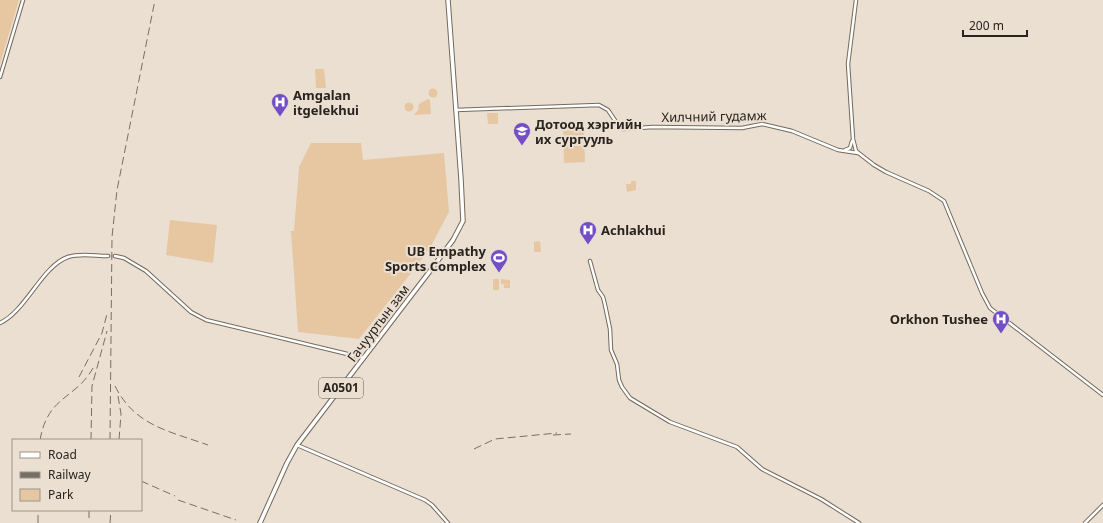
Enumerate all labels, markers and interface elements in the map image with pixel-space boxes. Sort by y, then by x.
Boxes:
scale bar [963,12,1027,38]
text: 200 m [969,17,1004,34]
place label: Amgalan itgelekhui [293,86,359,119]
hospital icon: Amgalan itgelekhui [270,92,290,117]
street label: Хилчний гудамж [661,106,767,126]
place label: Дотоод хэргийн их сургууль [535,115,642,148]
school or university icon: Дотоод хэргийн их сургууль [512,121,532,146]
hospital icon: Achlakhui [578,220,598,245]
place label: Achlakhui [601,221,666,239]
place label: UB Empathy Sports Complex [385,242,487,275]
sports icon: UB Empathy Sports Complex [489,248,509,273]
street label: Гачууртын зам [343,281,413,365]
hospital icon: Orkhon Tushee [991,309,1011,334]
place label: Orkhon Tushee [890,310,988,328]
road number: A0501 [319,378,363,398]
legend [12,439,142,511]
text: Road [48,446,77,463]
text: Railway [48,466,92,483]
text: Park [48,486,74,503]

